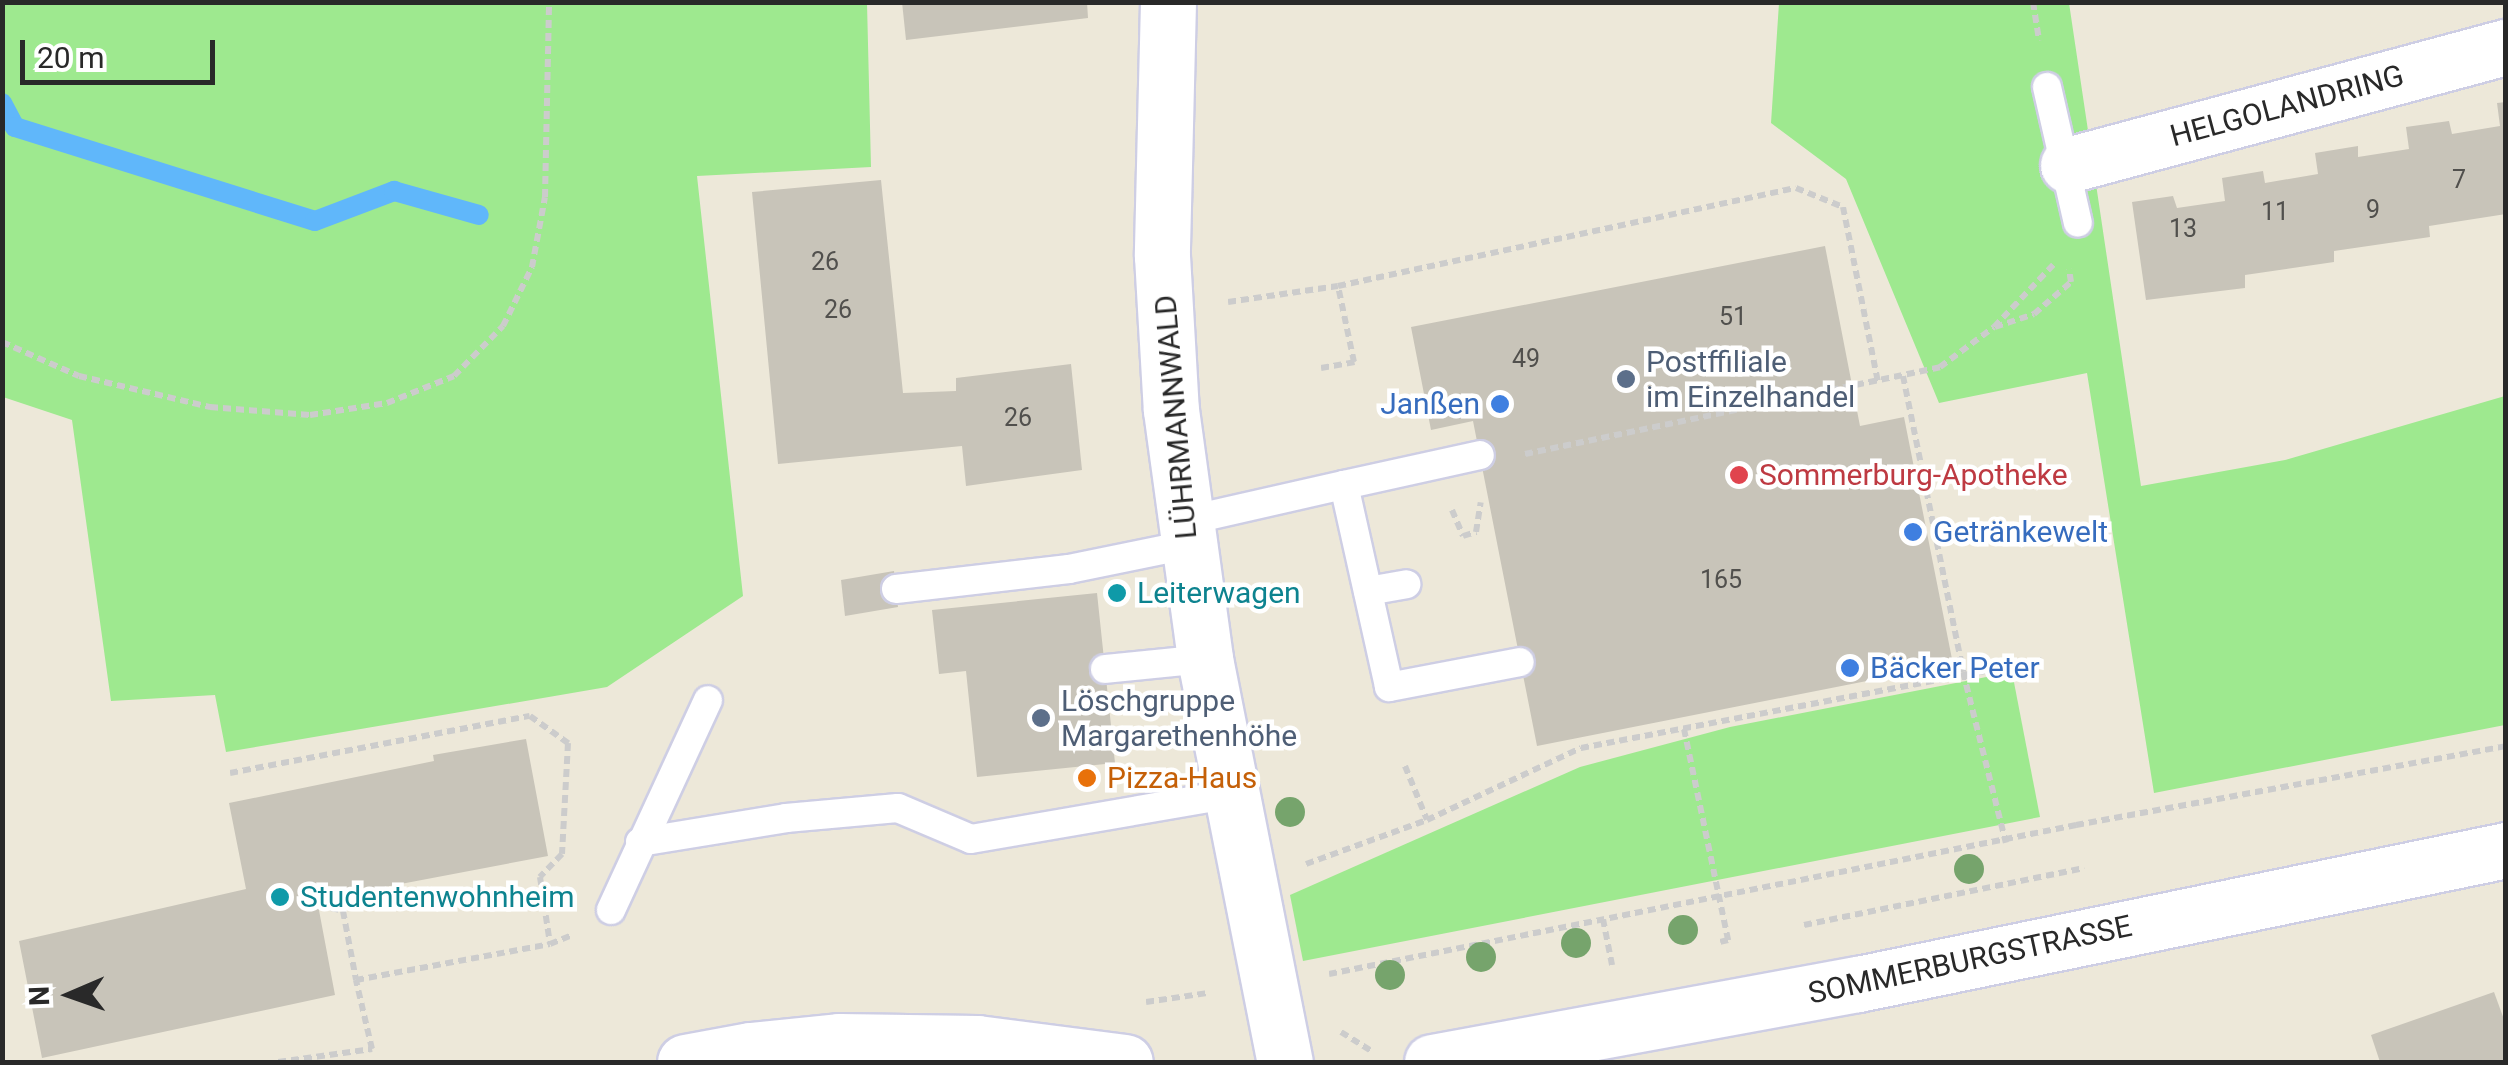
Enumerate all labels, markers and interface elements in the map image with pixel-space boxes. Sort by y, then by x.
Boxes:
scale bar [25,20,220,82]
text: 20 m [37,40,104,75]
street label: HELGOLANDRING [2166,58,2408,154]
house number: 7 [2452,165,2466,195]
house number: 9 [2366,195,2380,225]
house number: 11 [2261,197,2289,227]
house number: 13 [2169,214,2197,244]
house number: 26 [811,247,839,277]
street label: LÜHRMANNWALD [1147,293,1205,541]
house number: 26 [824,295,852,325]
house number: 51 [1719,302,1747,332]
house number: 49 [1512,344,1540,374]
place label: Postffiliale im Einzelhandel [1646,344,1855,414]
marker: Postffiliale im Einzelhandel [1615,368,1637,390]
place label: Janßen [1380,386,1480,422]
marker: Janßen [1489,393,1511,415]
house number: 26 [1004,403,1032,433]
place label: Sommerburg-Apotheke [1759,457,2068,493]
marker: Sommerburg-Apotheke [1728,464,1750,486]
place label: Getränkewelt [1933,514,2108,550]
marker: Getränkewelt [1902,521,1924,543]
house number: 165 [1700,565,1742,595]
place label: Leiterwagen [1137,575,1301,611]
marker: Leiterwagen [1106,582,1128,604]
place label: Bäcker Peter [1870,650,2040,686]
marker: Bäcker Peter [1839,657,1861,679]
place label: Löschgruppe Margarethenhöhe [1061,683,1297,754]
marker: Löschgruppe Margarethenhöhe [1030,707,1052,729]
place label: Pizza-Haus [1107,760,1257,796]
marker: Pizza-Haus [1076,767,1098,789]
place label: Studentenwohnheim [300,879,575,915]
marker: Studentenwohnheim [269,886,291,908]
street label: SOMMERBURGSTRASSE [1805,908,2135,1012]
north arrow [20,945,120,1045]
text: N [23,986,56,1007]

